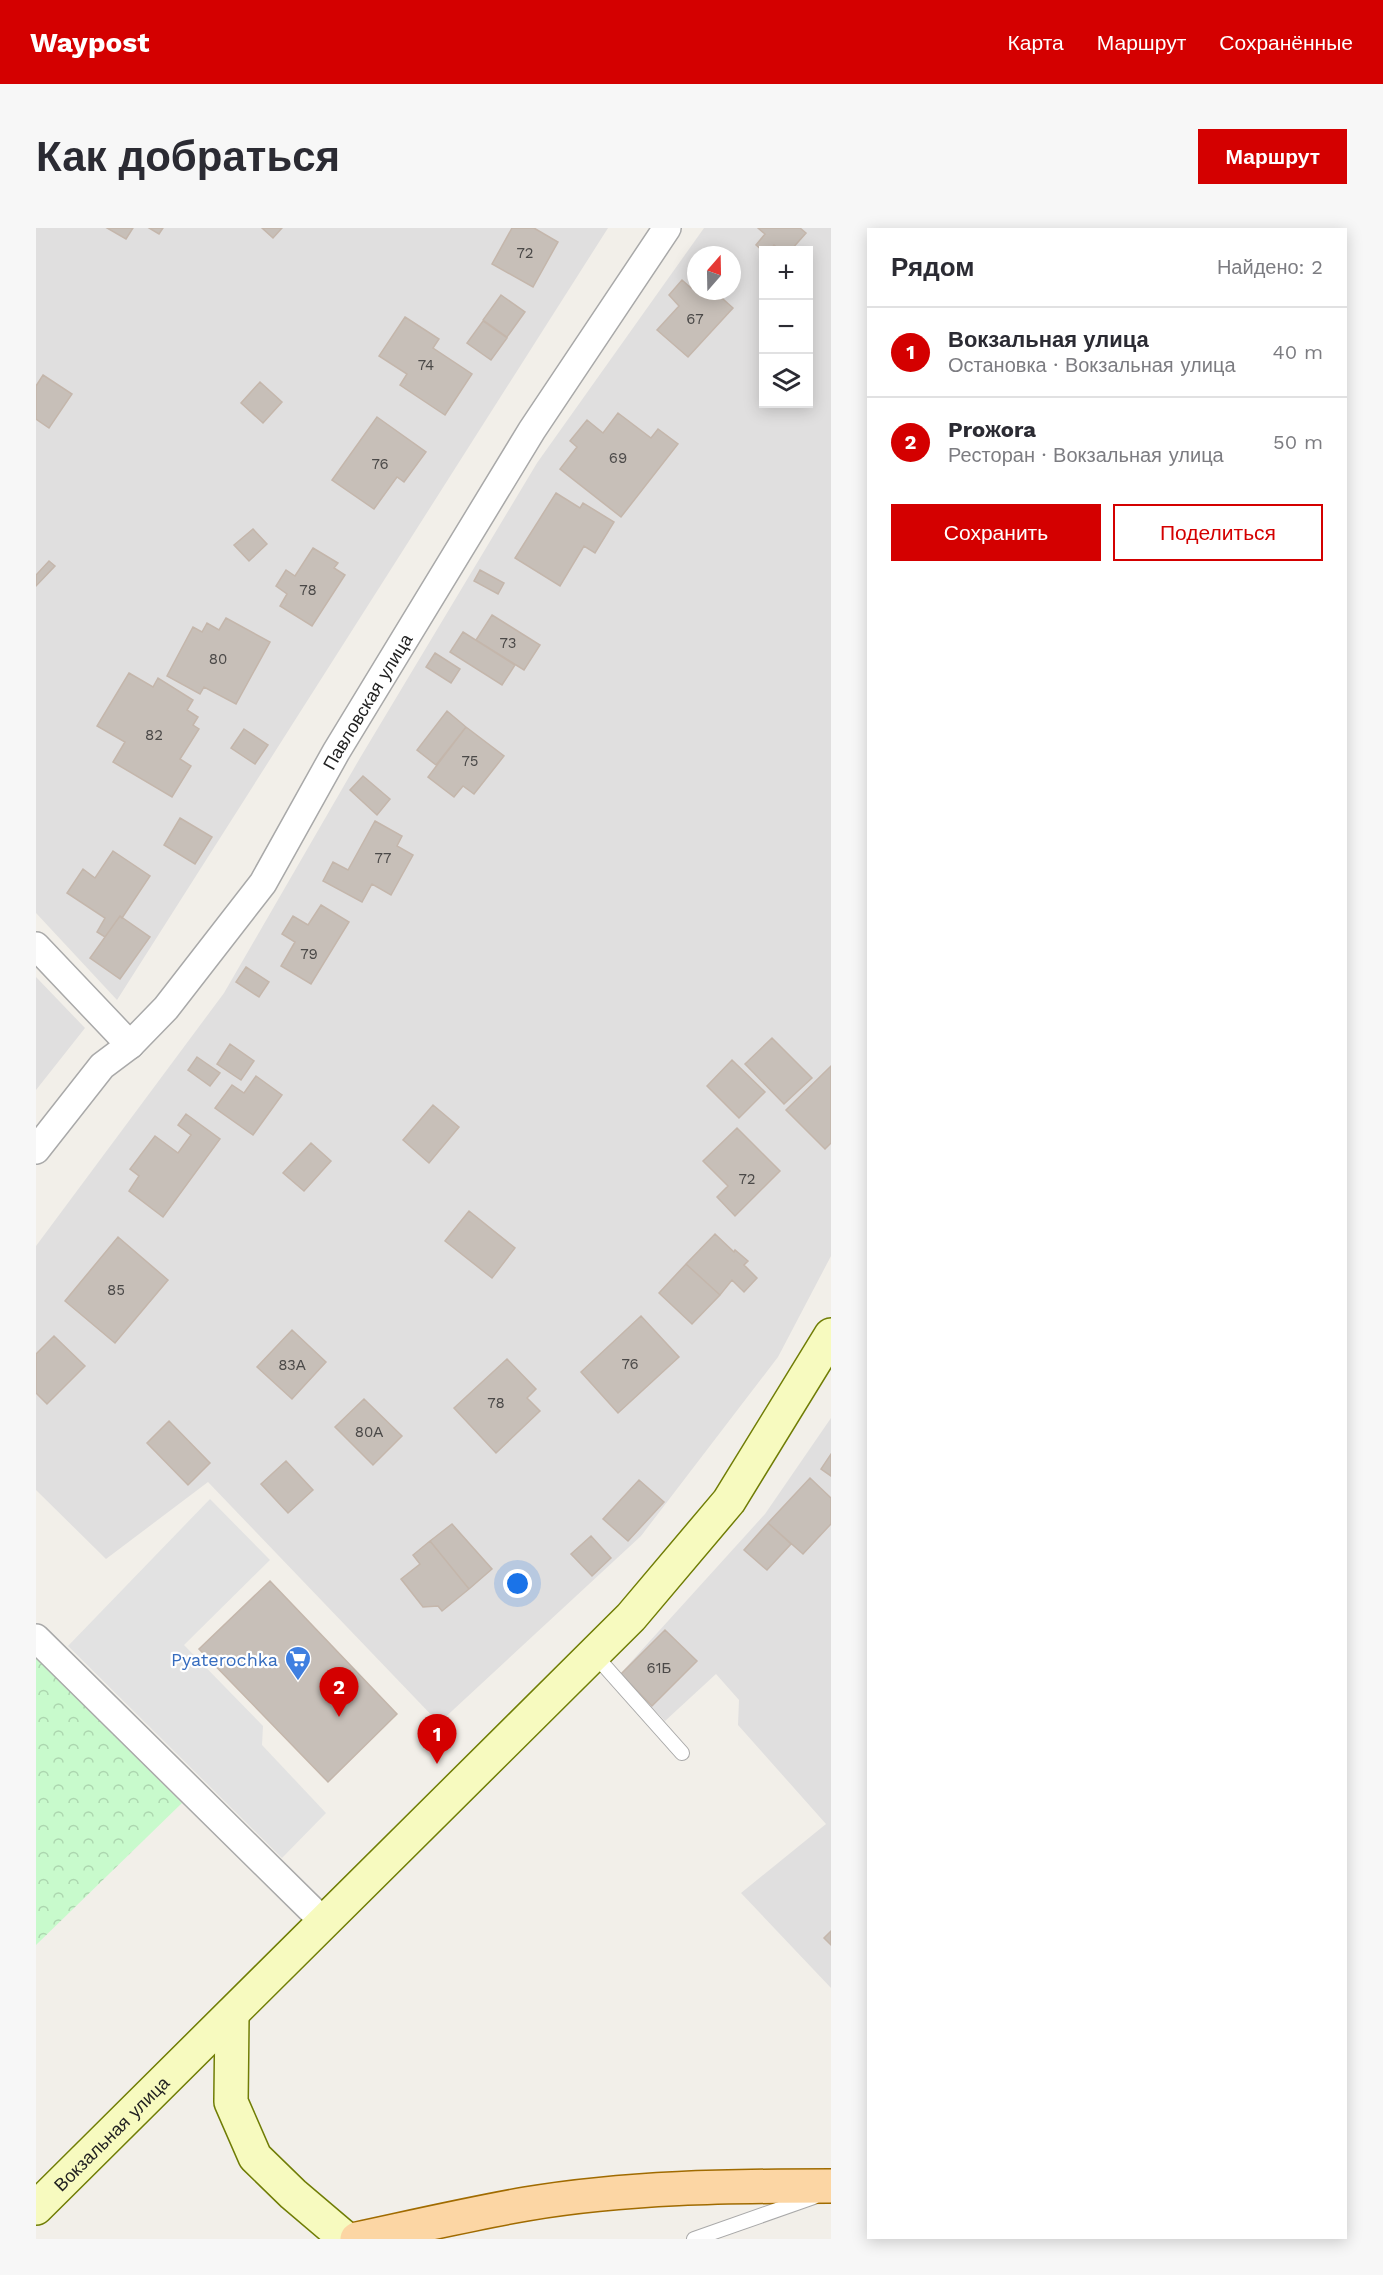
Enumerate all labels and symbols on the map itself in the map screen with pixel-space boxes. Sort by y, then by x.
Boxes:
house number: 72 [516,244,534,262]
north arrow [687,246,741,300]
house number: 67 [686,310,704,328]
house number: 74 [418,356,434,374]
house number: 69 [609,449,627,467]
house number: 76 [371,455,389,473]
house number: 78 [299,581,317,599]
street label: Павловская улица [318,629,417,773]
house number: 73 [499,634,517,652]
house number: 80 [209,650,227,668]
house number: 82 [145,726,163,744]
house number: 75 [461,752,479,770]
house number: 77 [375,849,391,867]
house number: 79 [300,945,318,963]
house number: 72 [738,1170,756,1188]
house number: 85 [107,1281,125,1299]
house number: 76 [621,1355,639,1373]
house number: 83А [278,1356,306,1374]
house number: 78 [487,1394,505,1412]
house number: 80А [355,1423,383,1441]
your location [503,1569,532,1598]
supermarket icon: Pyaterochka [283,1644,313,1682]
place label: Pyaterochka [171,1649,278,1670]
house number: 61Б [647,1659,672,1677]
pin: 2 [320,1668,358,1717]
pin: 1 [418,1714,456,1764]
street label: Вокзальная улица [49,2071,174,2195]

